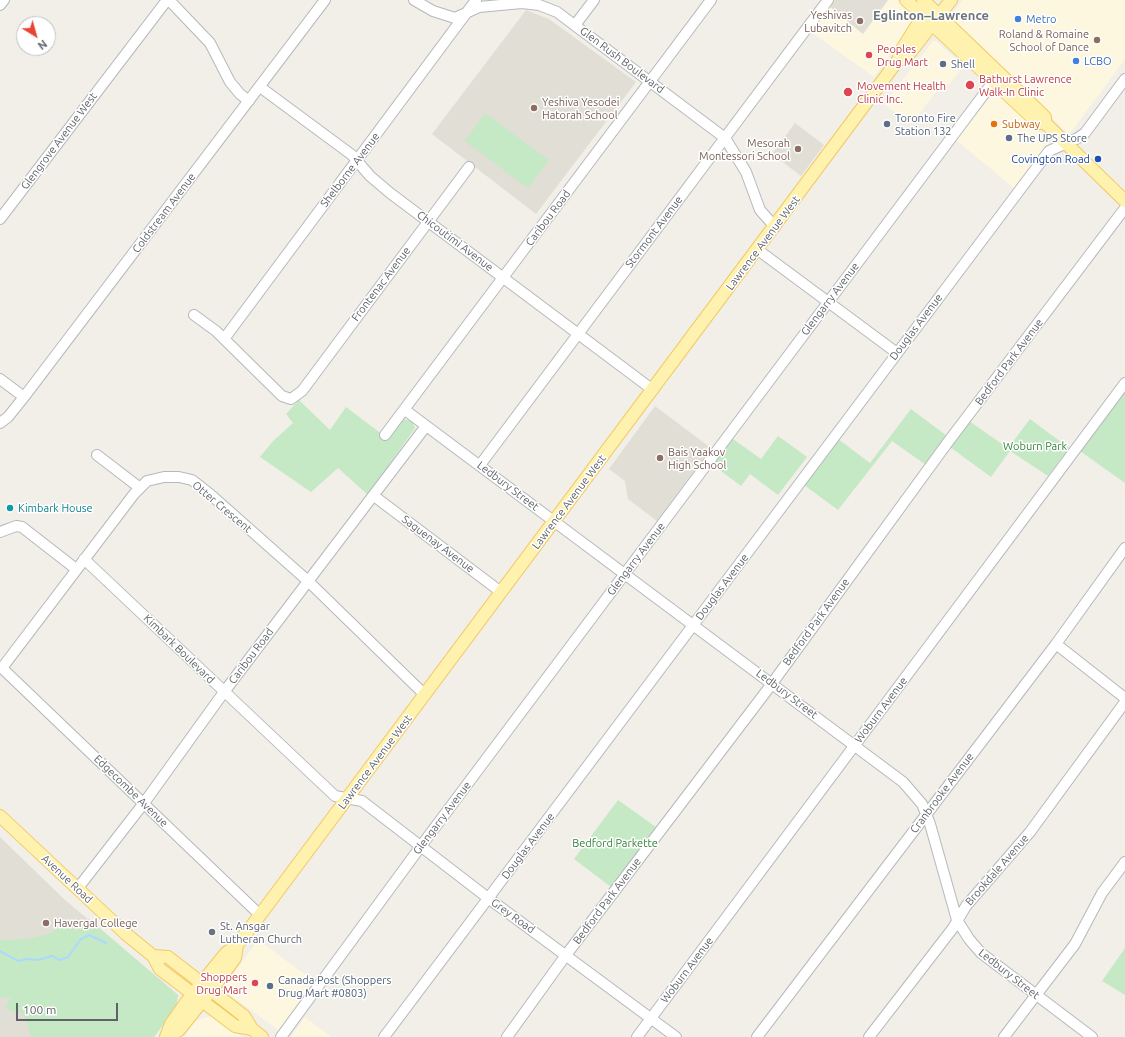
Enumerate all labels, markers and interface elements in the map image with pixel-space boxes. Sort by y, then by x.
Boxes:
place label: Yeshivas Lubavitch [804,8,852,34]
district label: Eglinton–Lawrence [873,8,989,24]
place label: Metro [1026,12,1057,26]
marker: Metro [1013,14,1023,24]
north arrow [16,16,56,56]
marker: Yeshivas Lubavitch [855,16,865,26]
street label: Glen Rush Boulevard [577,24,667,96]
place label: Roland & Romaine School of Dance [999,27,1089,53]
marker: Roland & Romaine School of Dance [1092,35,1102,45]
text: N [36,38,50,52]
place label: Peoples Drug Mart [877,42,928,68]
marker: Peoples Drug Mart [864,50,874,60]
place label: LCBO [1084,54,1112,68]
marker: LCBO [1071,56,1081,66]
place label: Shell [951,57,975,71]
marker: Shell [938,59,948,69]
place label: Bathurst Lawrence Walk-In Clinic [979,72,1072,98]
place label: Movement Health Clinic Inc. [857,79,946,105]
marker: Bathurst Lawrence Walk-In Clinic [964,79,976,91]
marker: Movement Health Clinic Inc. [842,86,854,98]
street label: Glengrove Avenue West [18,90,100,192]
place label: Yeshiva Yesodei Hatorah School [542,95,620,121]
marker: Yeshiva Yesodei Hatorah School [529,103,539,113]
place label: Toronto Fire Station 132 [895,111,956,137]
place label: Subway [1002,117,1040,131]
marker: Toronto Fire Station 132 [882,119,892,129]
marker: Subway [989,119,999,129]
street label: Shelborne Avenue [318,130,382,210]
place label: The UPS Store [1017,131,1087,145]
marker: The UPS Store [1004,133,1014,143]
place label: Mesorah Montessori School [699,136,790,162]
marker: Mesorah Montessori School [793,144,803,154]
place label: Covington Road [1011,152,1090,166]
marker: Covington Road [1093,154,1103,164]
street label: Coldstream Avenue [130,170,198,256]
street label: Caribou Road [523,188,573,248]
street label: Stormont Avenue [623,193,685,271]
street label: Lawrence Avenue West [723,193,803,293]
street label: Chicoutimi Avenue [414,208,496,274]
street label: Frontenac Avenue [349,244,413,324]
street label: Glengarry Avenue [798,260,862,338]
street label: Douglas Avenue [887,291,945,363]
street label: Bedford Park Avenue [972,316,1046,408]
park label: Woburn Park [1003,439,1067,453]
place label: Bais Yaakov High School [668,445,726,471]
street label: Lawrence Avenue West [529,452,609,552]
marker: Bais Yaakov High School [655,453,665,463]
street label: Ledbury Street [475,459,541,513]
street label: Otter Crescent [190,478,254,536]
place label: Kimbark House [18,501,93,515]
marker: Kimbark House [5,503,15,513]
street label: Saguenay Avenue [399,513,477,575]
street label: Glengarry Avenue [604,520,668,598]
street label: Douglas Avenue [693,551,751,623]
street label: Bedford Park Avenue [780,576,852,668]
street label: Kimbark Boulevard [141,612,217,686]
street label: Caribou Road [226,626,276,686]
street label: Ledbury Street [754,667,820,721]
street label: Woburn Avenue [852,674,910,746]
street label: Lawrence Avenue West [335,712,415,812]
street label: Cranbrooke Avenue [907,750,977,836]
street label: Edgecombe Avenue [91,752,171,830]
street label: Glengarry Avenue [410,779,474,857]
street label: Douglas Avenue [499,810,557,882]
street label: Brookdale Avenue [962,832,1032,908]
park label: Bedford Parkette [572,836,658,850]
street label: Avenue Road [39,852,95,906]
street label: Bedford Park Avenue [570,855,644,947]
street label: Grey Road [489,896,537,936]
place label: Havergal College [54,916,138,930]
marker: Havergal College [41,918,51,928]
place label: St. Ansgar Lutheran Church [220,919,302,945]
marker: St. Ansgar Lutheran Church [207,927,217,937]
street label: Woburn Avenue [658,934,716,1006]
street label: Ledbury Street [976,946,1042,1002]
place label: Shoppers Drug Mart [196,970,247,996]
place label: Canada Post (Shoppers Drug Mart #0803) [278,973,391,999]
marker: Shoppers Drug Mart [250,978,260,988]
marker: Canada Post (Shoppers Drug Mart #0803) [265,981,275,991]
scale bar [18,995,120,1021]
text: 100 m [23,1003,56,1016]

